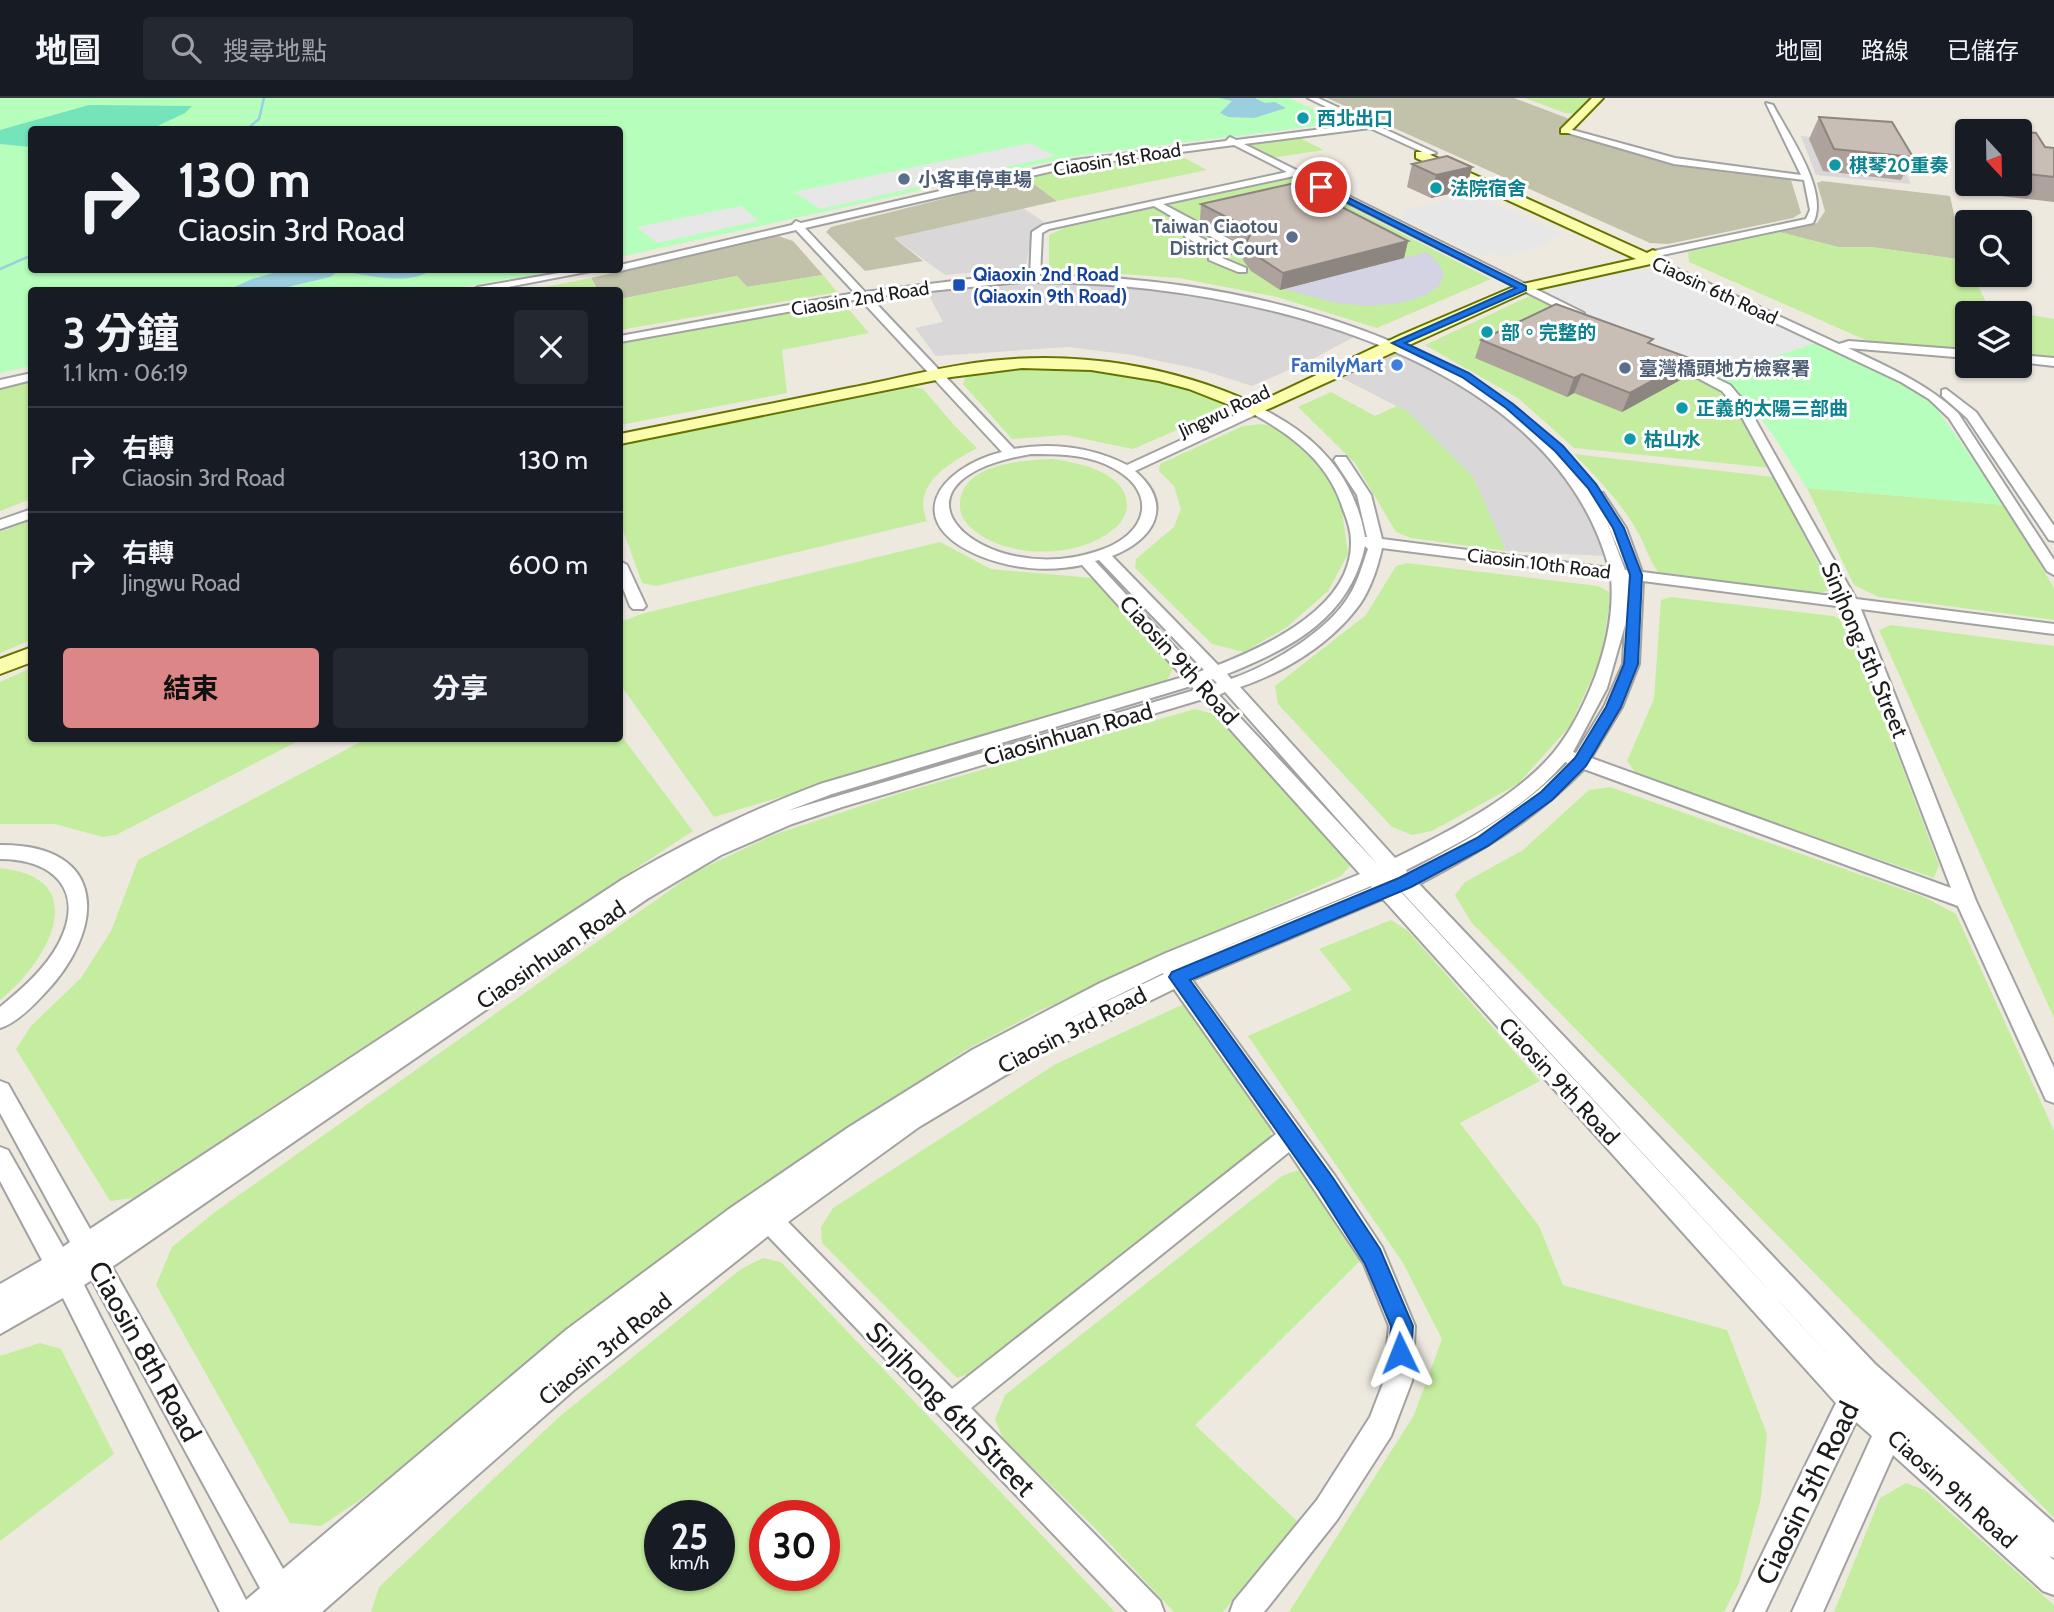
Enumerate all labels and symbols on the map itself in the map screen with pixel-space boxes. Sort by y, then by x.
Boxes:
place label: 西北出口 [1317,107,1393,130]
marker: 西北出口 [1295,110,1311,126]
north arrow [1955,119,2032,196]
street label: Ciaosin 1st Road [1052,138,1182,181]
place label: 棋琴20重奏 [1849,154,1948,177]
pin [1291,157,1351,217]
marker: 棋琴20重奏 [1827,157,1843,173]
place label: 小客車停車場 [918,168,1032,191]
marker: 小客車停車場 [896,171,912,187]
place label: 法院宿舍 [1450,177,1526,200]
marker: 法院宿舍 [1428,180,1444,196]
place label: Taiwan Ciaotou District Court [1152,215,1278,260]
marker: Taiwan Ciaotou District Court [1284,229,1300,245]
street label: Ciaosin 6th Road [1648,251,1781,330]
place label: Qiaoxin 2nd Road (Qiaoxin 9th Road) [973,263,1127,308]
street label: Ciaosin 2nd Road [789,276,931,321]
marker: Qiaoxin 2nd Road (Qiaoxin 9th Road) [951,277,967,293]
place label: 部。完整的 [1501,321,1596,344]
marker: 部。完整的 [1479,324,1495,340]
place label: FamilyMart [1291,354,1383,377]
marker: FamilyMart [1389,357,1405,373]
place label: 臺灣橋頭地方檢察署 [1639,357,1810,380]
marker: 臺灣橋頭地方檢察署 [1617,360,1633,376]
street label: Jingwu Road [1174,380,1273,443]
place label: 正義的太陽三部曲 [1696,397,1848,420]
marker: 正義的太陽三部曲 [1674,400,1690,416]
place label: 枯山水 [1644,428,1701,451]
marker: 枯山水 [1622,431,1638,447]
street label: Ciaosin 10th Road [1466,543,1612,584]
street label: Sinjhong 5th Street [1815,558,1915,742]
street label: Ciaosin 9th Road [1114,590,1244,730]
street label: Ciaosinhuan Road [980,697,1156,771]
street label: Ciaosinhuan Road [471,895,631,1015]
street label: Ciaosin 3rd Road [993,980,1151,1080]
street label: Ciaosin 9th Road [1493,1011,1625,1151]
street label: Ciaosin 8th Road [81,1255,209,1447]
street label: Ciaosin 3rd Road [533,1287,677,1411]
street label: Sinjhong 6th Street [859,1315,1043,1503]
position arrow [1363,1316,1437,1390]
street label: Ciaosin 5th Road [1748,1396,1866,1590]
street label: Ciaosin 9th Road [1882,1424,2022,1554]
speed limit sign: 30 [749,1500,840,1591]

